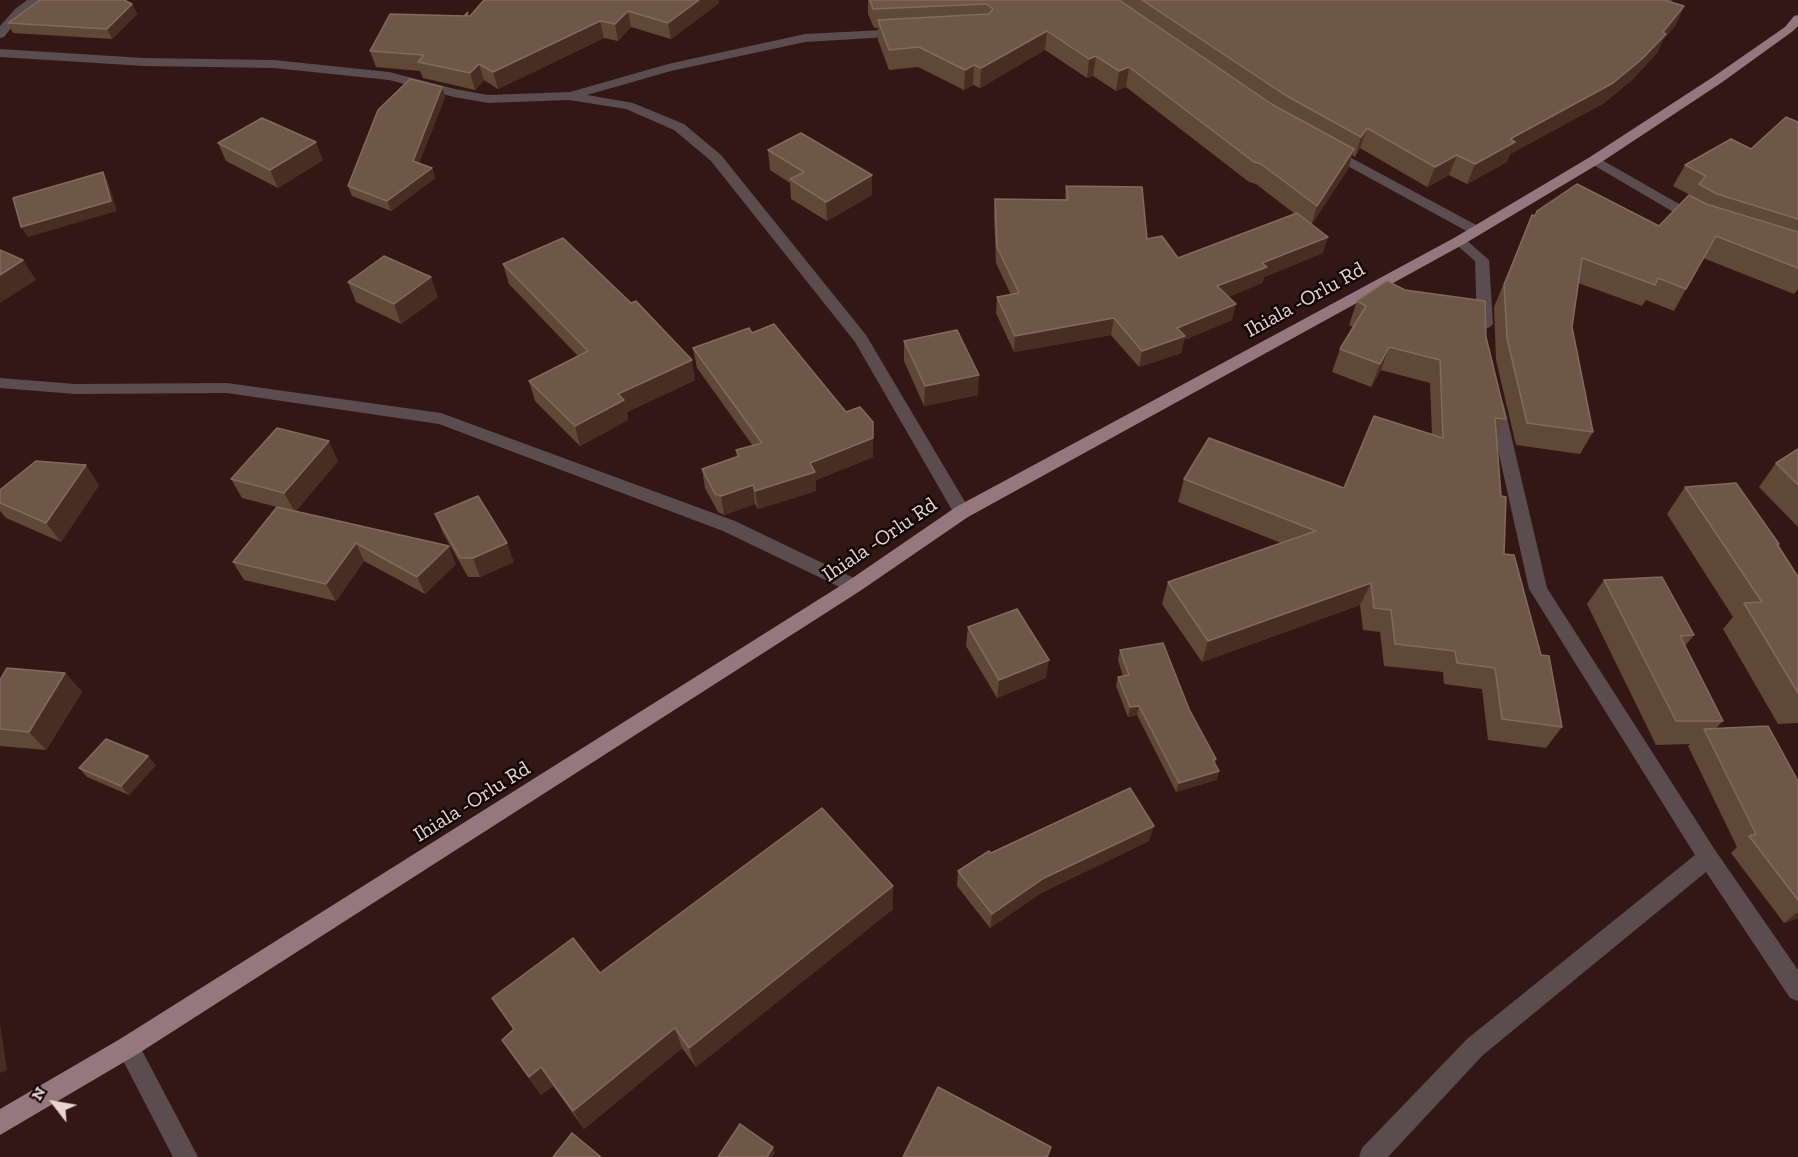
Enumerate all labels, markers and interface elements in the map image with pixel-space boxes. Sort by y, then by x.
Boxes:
street label: Ihiala -Orlu Rd [1241,257,1369,343]
street label: Ihiala -Orlu Rd [818,492,942,588]
street label: Ihiala -Orlu Rd [409,756,535,848]
north arrow [24,1073,84,1133]
text: N [27,1083,49,1104]

